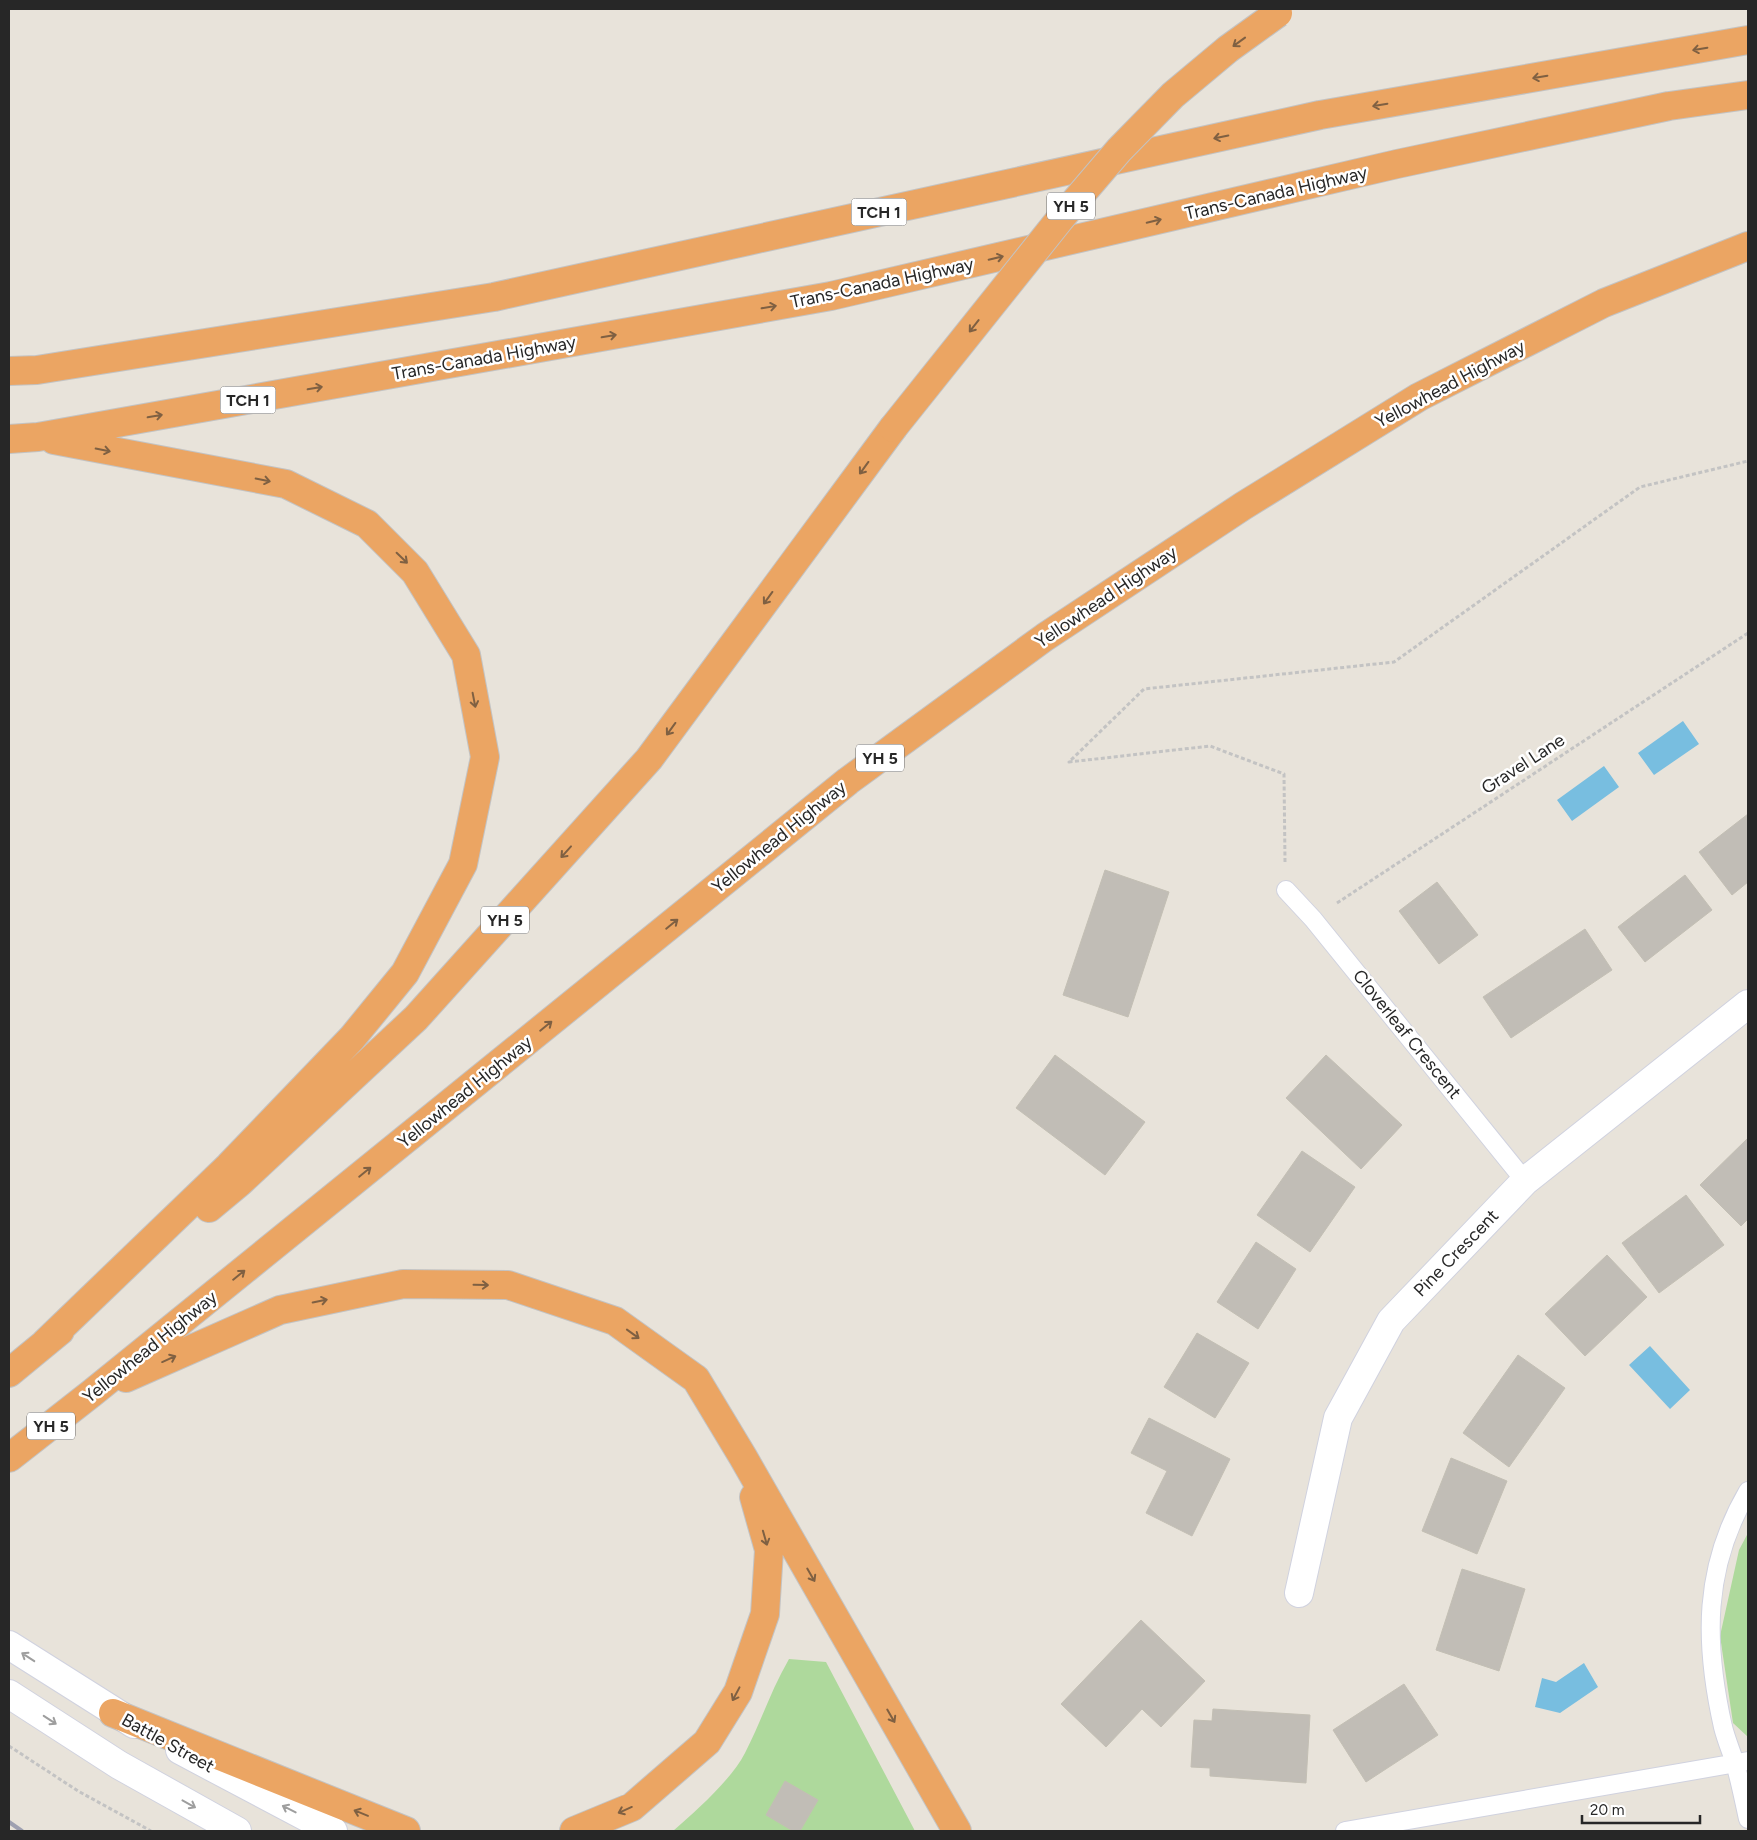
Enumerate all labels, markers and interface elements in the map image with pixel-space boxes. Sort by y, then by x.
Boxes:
one-way arrow [1232,36,1246,47]
one-way arrow [1693,44,1709,54]
one-way arrow [1533,72,1549,82]
one-way arrow [1372,100,1388,110]
one-way arrow [1213,133,1229,142]
street label: Trans-Canada Highway [1183,161,1370,225]
road number: YH 5 [1047,192,1095,220]
road number: TCH 1 [852,198,906,226]
one-way arrow [1146,216,1162,225]
street label: Trans-Canada Highway [789,253,976,313]
one-way arrow [987,253,1003,262]
one-way arrow [760,302,776,312]
one-way arrow [968,319,979,332]
one-way arrow [600,330,616,340]
street label: Trans-Canada Highway [390,331,578,385]
street label: Yellowhead Highway [1371,335,1529,433]
one-way arrow [307,382,323,392]
road number: TCH 1 [220,386,276,414]
one-way arrow [147,411,163,421]
one-way arrow [95,445,111,455]
one-way arrow [859,460,869,474]
one-way arrow [254,476,270,485]
street label: Yellowhead Highway [1031,541,1182,653]
one-way arrow [396,552,408,564]
one-way arrow [762,591,773,604]
one-way arrow [470,692,480,708]
one-way arrow [666,722,677,735]
street label: Gravel Lane [1477,729,1569,799]
road number: YH 5 [856,744,904,771]
street label: Yellowhead Highway [707,776,851,898]
one-way arrow [560,846,571,859]
road number: YH 5 [481,906,529,934]
one-way arrow [666,918,679,929]
street label: Cloverleaf Crescent [1348,965,1466,1103]
one-way arrow [539,1021,552,1032]
street label: Yellowhead Highway [393,1031,537,1153]
one-way arrow [359,1167,372,1178]
street label: Pine Crescent [1409,1205,1503,1301]
one-way arrow [232,1269,245,1280]
one-way arrow [472,1280,488,1290]
street label: Yellowhead Highway [78,1286,222,1408]
one-way arrow [312,1296,328,1306]
one-way arrow [626,1329,640,1339]
one-way arrow [161,1354,176,1364]
road number: YH 5 [27,1412,75,1440]
one-way arrow [761,1529,771,1545]
one-way arrow [806,1568,816,1582]
one-way arrow [22,1652,36,1662]
one-way arrow [731,1686,740,1701]
street label: Battle Street [118,1709,218,1778]
one-way arrow [887,1709,897,1723]
one-way arrow [42,1715,56,1725]
scale bar [1582,1792,1700,1824]
one-way arrow [181,1799,196,1809]
text: 20 m [1590,1801,1624,1819]
one-way arrow [282,1804,297,1814]
one-way arrow [618,1805,633,1815]
one-way arrow [354,1808,369,1817]

